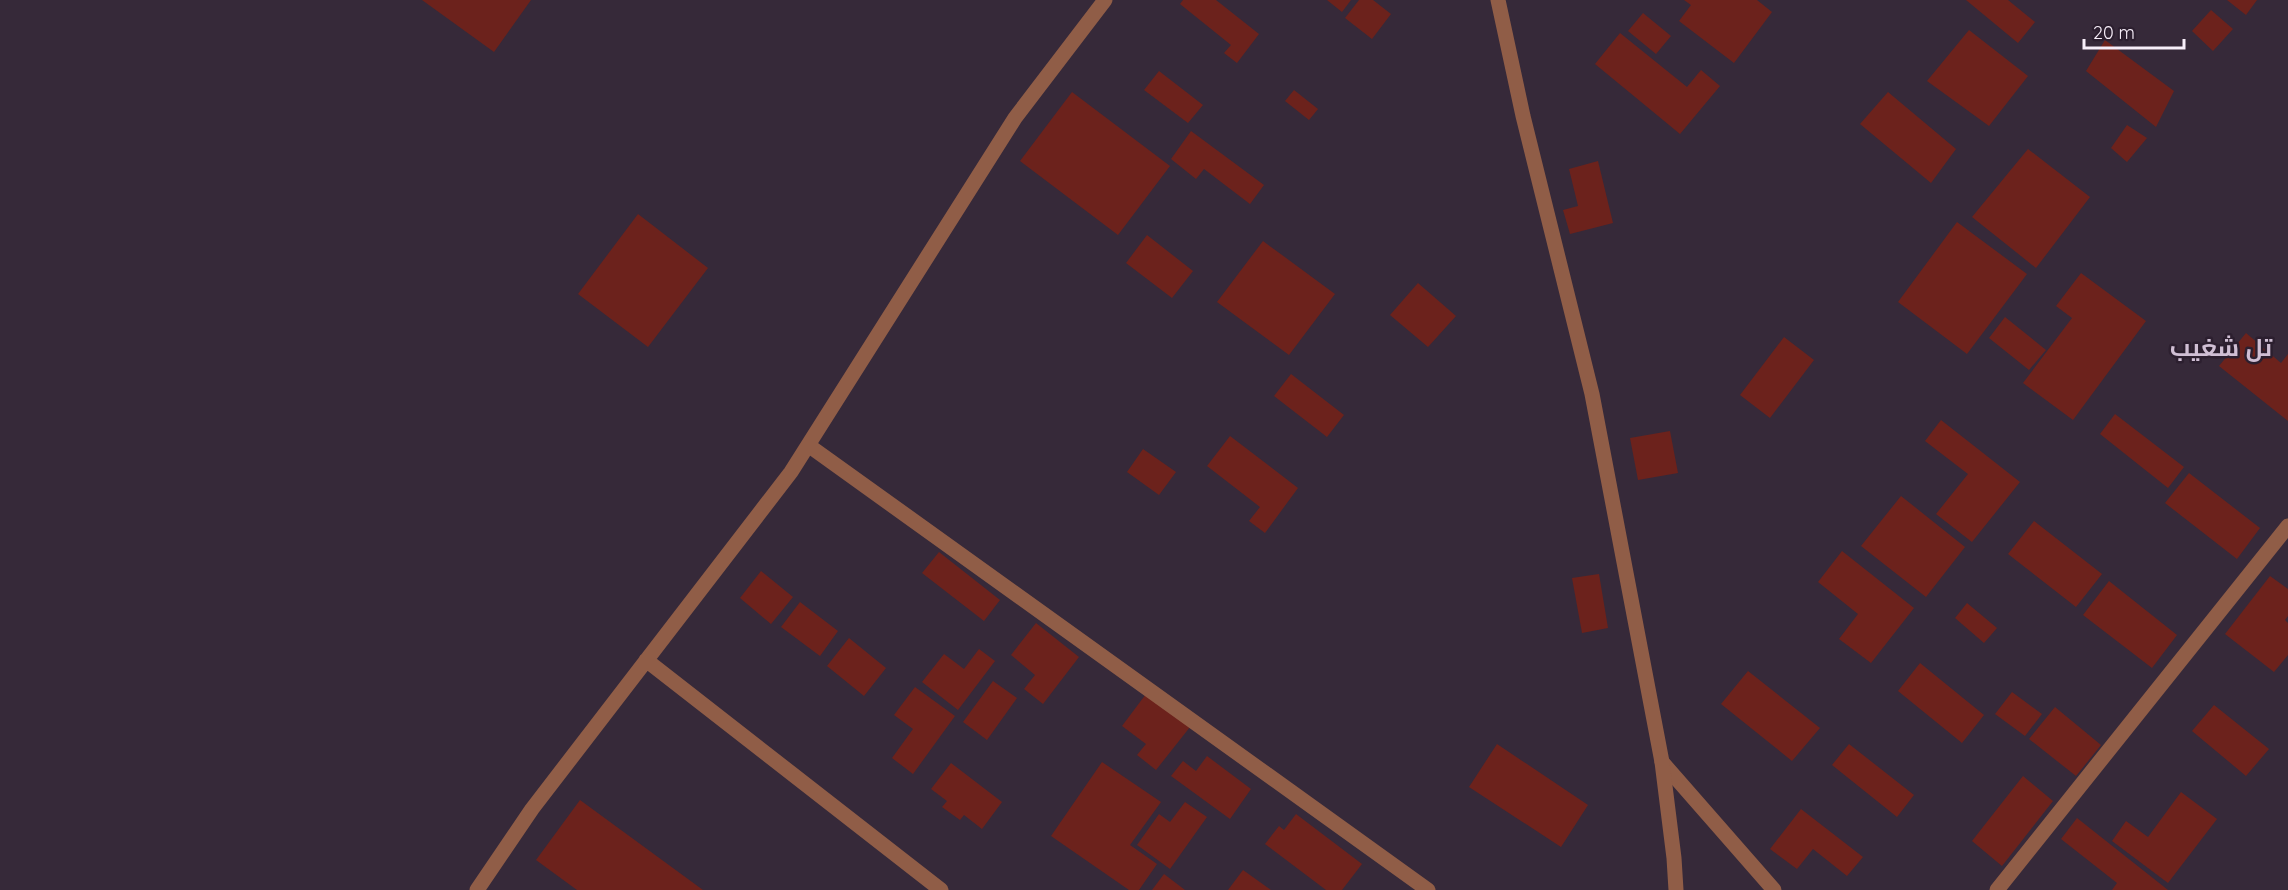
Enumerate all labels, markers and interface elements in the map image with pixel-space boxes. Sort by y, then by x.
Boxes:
scale bar [2084,12,2184,50]
text: 20 m [2093,21,2135,44]
district label: تل شغيب [2170,332,2273,362]

